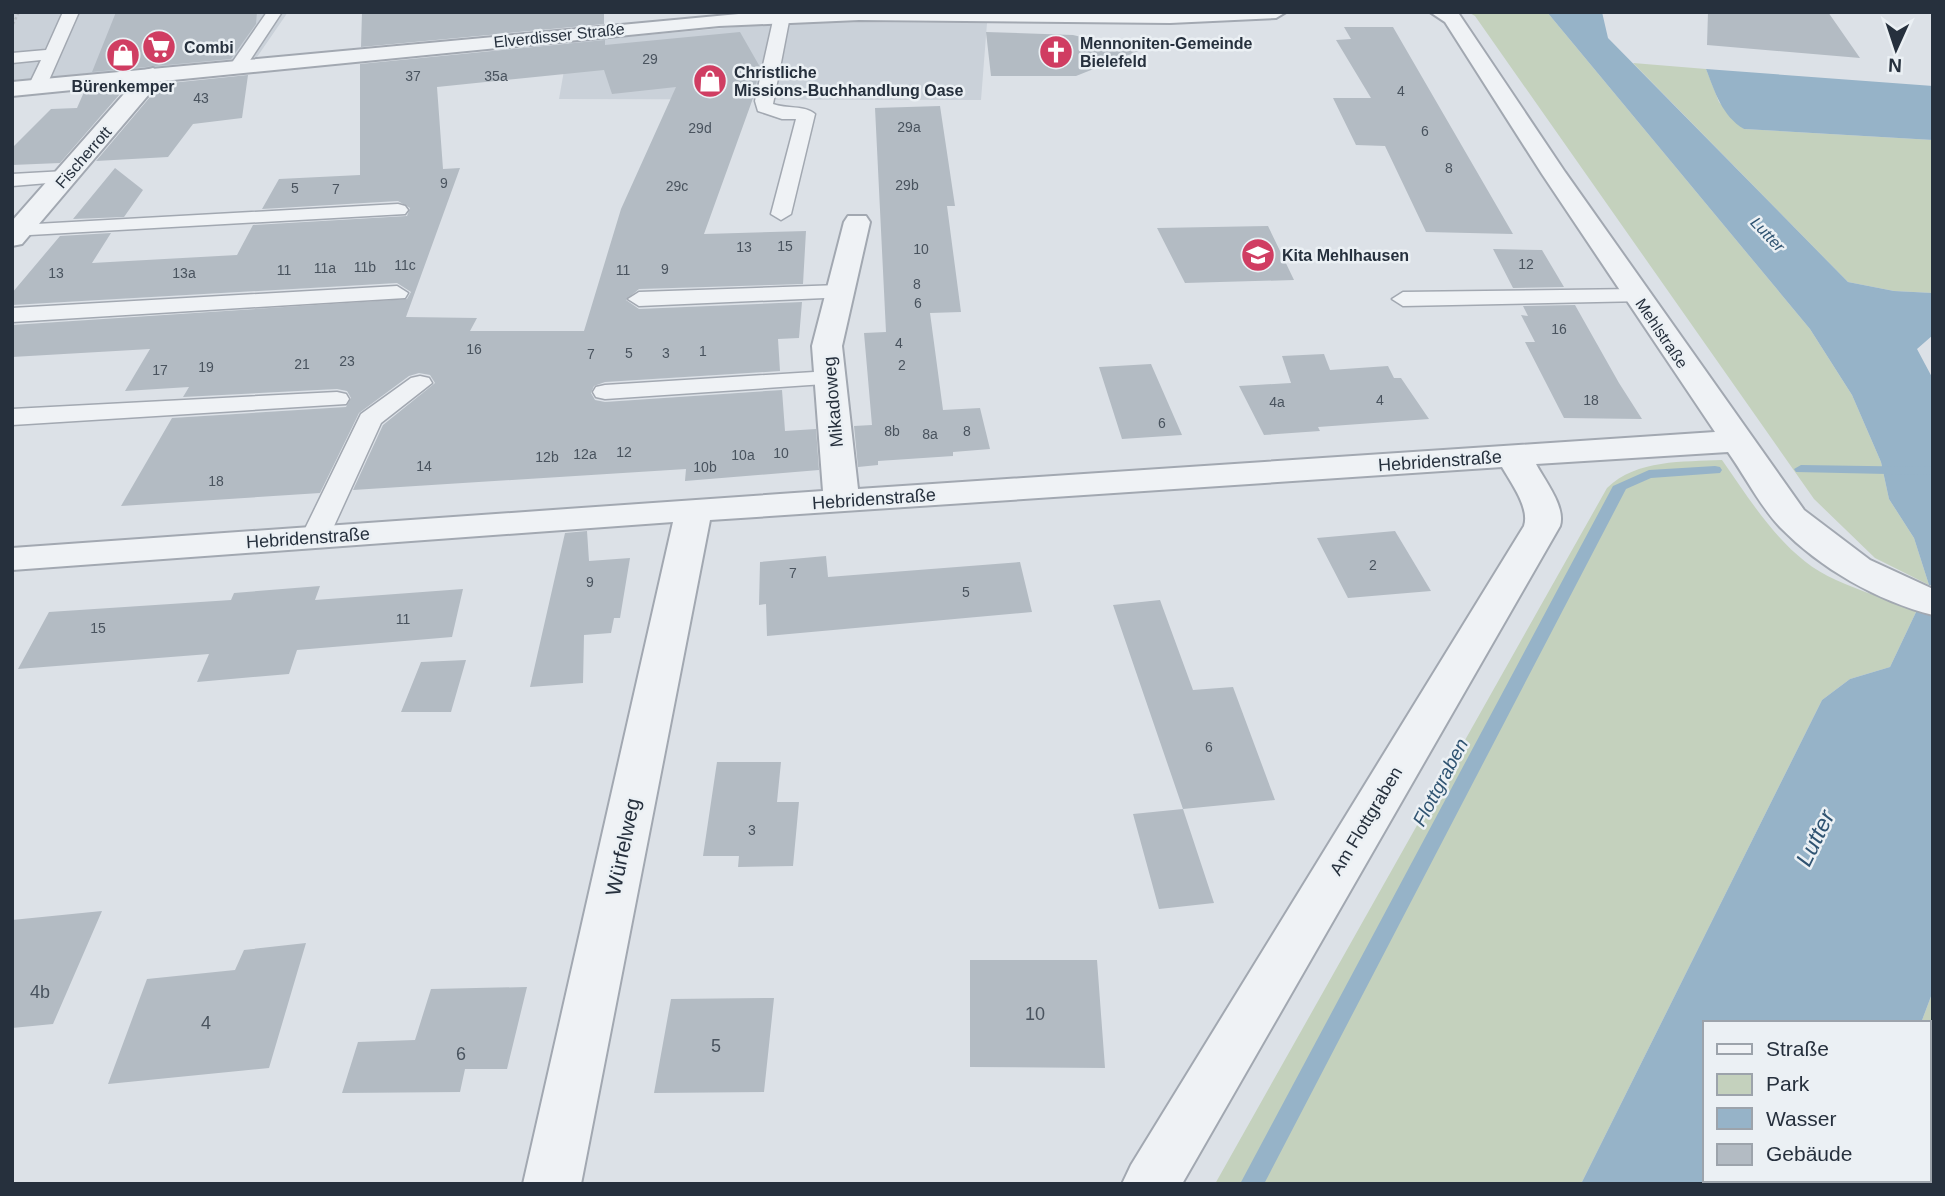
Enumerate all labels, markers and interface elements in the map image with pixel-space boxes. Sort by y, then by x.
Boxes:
north arrow [1861,14,1931,84]
street label: Elverdisser Straße [493,20,625,51]
supermarket icon: Combi [140,28,178,66]
church icon: Mennoniten-Gemeinde Bielefeld [1037,33,1075,71]
place label: Mennoniten-Gemeinde Bielefeld [1080,35,1253,70]
shop icon: Bürenkemper [104,36,142,74]
place label: Combi [184,39,234,56]
house number: 29 [642,51,658,67]
text: N [1888,55,1903,76]
shop icon: Christliche Missions-Buchhandlung Oase [691,62,729,100]
place label: Christliche Missions-Buchhandlung Oase [734,64,963,99]
house number: 37 [405,68,421,84]
house number: 35a [484,68,508,84]
place label: Bürenkemper [71,78,175,95]
house number: 4 [1397,83,1405,99]
house number: 43 [193,90,209,106]
house number: 29a [897,119,921,135]
house number: 29d [688,120,712,136]
street label: Fischerrott [52,123,115,191]
house number: 6 [1421,123,1429,139]
house number: 8 [1445,160,1453,176]
house number: 9 [440,175,448,191]
house number: 29b [895,177,919,193]
house number: 29c [666,178,688,194]
house number: 5 [291,180,299,196]
house number: 7 [332,181,340,197]
water label: Lutter [1747,214,1788,255]
school or university icon: Kita Mehlhausen [1239,236,1277,274]
house number: 15 [777,238,793,254]
house number: 13 [736,239,752,255]
house number: 10 [913,241,929,257]
place label: Kita Mehlhausen [1282,247,1409,264]
house number: 12 [1518,256,1534,272]
house number: 11c [394,257,416,273]
house number: 11b [354,259,376,275]
house number: 11a [314,260,336,276]
house number: 9 [661,261,669,277]
house number: 11 [277,262,291,278]
house number: 11 [616,262,630,278]
house number: 13 [48,265,64,281]
house number: 13a [172,265,196,281]
house number: 8 [913,276,921,292]
house number: 6 [914,295,922,311]
street label: Mehlstraße [1632,295,1691,371]
house number: 16 [1551,321,1567,337]
house number: 4 [895,335,903,351]
house number: 16 [466,341,482,357]
house number: 1 [699,343,707,359]
house number: 5 [625,345,633,361]
house number: 3 [662,345,670,361]
house number: 7 [587,346,595,362]
house number: 23 [339,353,355,369]
house number: 21 [294,356,310,372]
street label: Mikadoweg [819,356,847,448]
house number: 2 [898,357,906,373]
house number: 19 [198,359,214,375]
house number: 17 [152,362,168,378]
house number: 4 [1376,392,1384,408]
house number: 18 [1583,392,1599,408]
house number: 4a [1269,394,1285,410]
house number: 6 [1158,415,1166,431]
house number: 8b [884,423,900,439]
house number: 8 [963,423,971,439]
house number: 8a [922,426,938,442]
house number: 12 [616,444,632,460]
house number: 10 [773,445,789,461]
house number: 12a [573,446,597,462]
house number: 10a [731,447,755,463]
street label: Hebridenstraße [1377,447,1503,475]
house number: 12b [535,449,559,465]
house number: 14 [416,458,432,474]
house number: 10b [693,459,717,475]
house number: 18 [208,473,224,489]
street label: Hebridenstraße [811,485,937,513]
street label: Hebridenstraße [245,524,371,552]
house number: 2 [1369,557,1377,573]
house number: 7 [789,565,797,581]
house number: 9 [586,574,594,590]
house number: 5 [962,584,970,600]
house number: 11 [396,611,410,627]
house number: 15 [90,620,106,636]
water label: Flottgraben [1409,735,1472,830]
house number: 6 [1205,739,1213,755]
street label: Am Flottgraben [1326,763,1406,879]
street label: Würfelweg [601,796,644,898]
water label: Lutter [1790,805,1840,870]
house number: 3 [748,822,756,838]
house number: 4b [30,982,50,1002]
house number: 10 [1025,1004,1045,1024]
house number: 4 [201,1013,211,1033]
legend [1703,1021,1931,1182]
house number: 5 [711,1036,721,1056]
text: Straße [1766,1037,1829,1060]
house number: 6 [456,1044,466,1064]
text: Park [1766,1072,1810,1095]
text: Wasser [1766,1107,1836,1130]
text: Gebäude [1766,1142,1852,1165]

